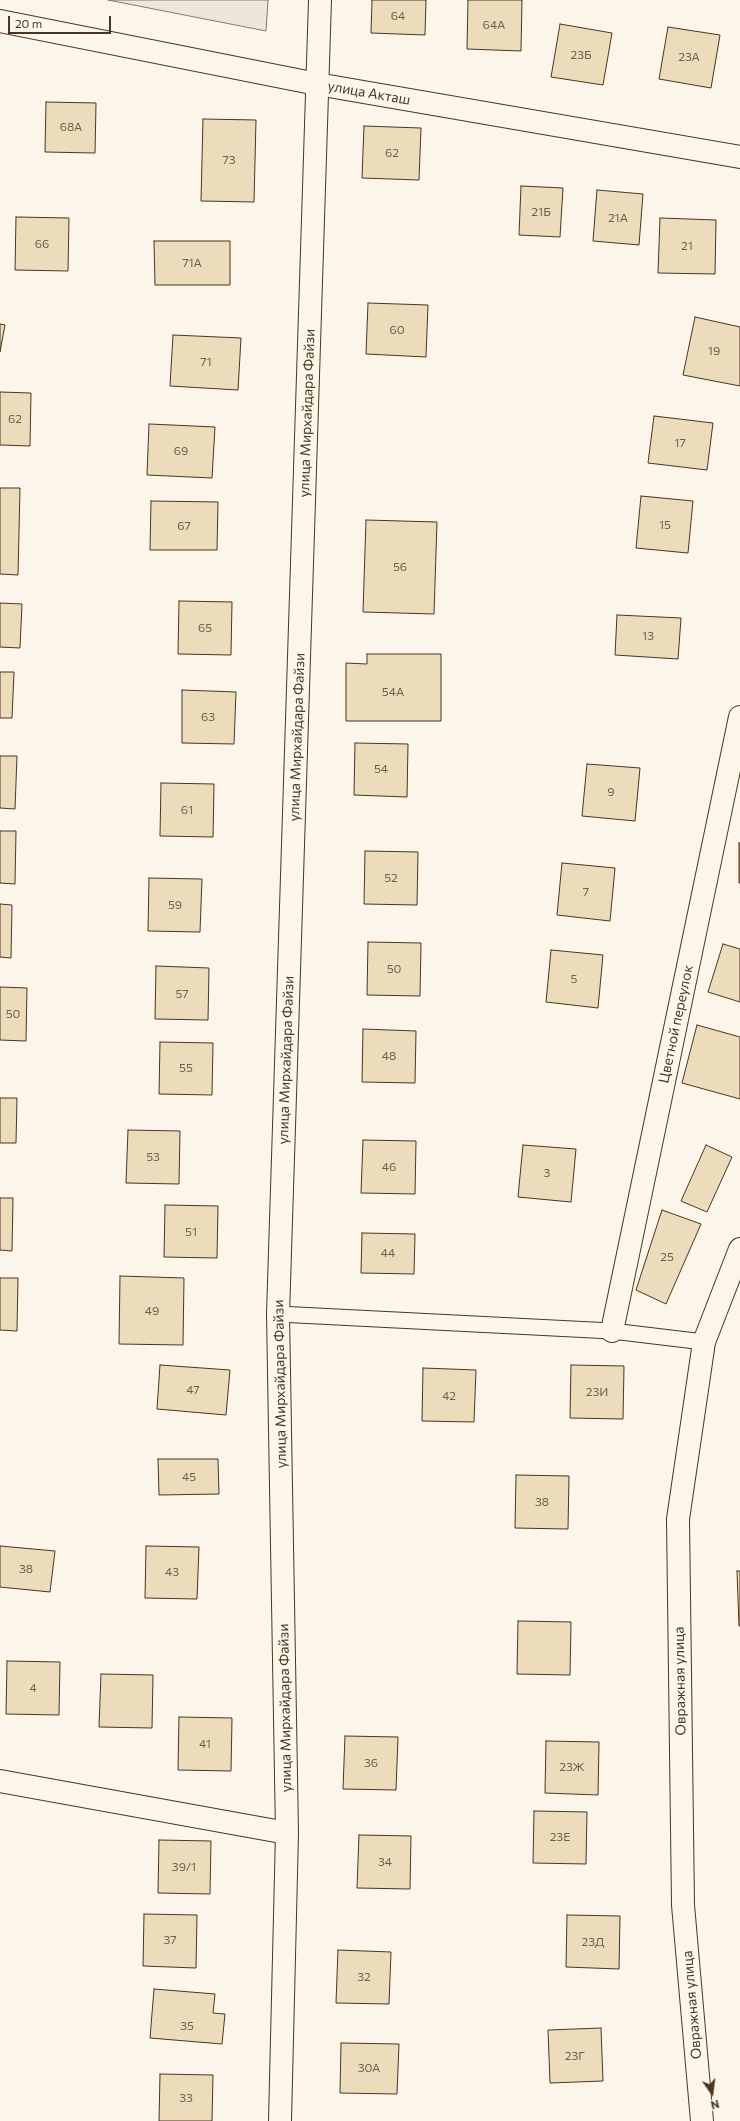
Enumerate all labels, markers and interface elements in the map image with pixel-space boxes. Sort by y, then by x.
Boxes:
scale bar [10,8,113,34]
house number: 64 [391,9,405,23]
text: 20 m [15,16,42,30]
house number: 64А [483,18,505,32]
house number: 23Б [570,48,592,62]
house number: 23А [678,50,700,64]
street label: улица Акташ [326,77,412,109]
house number: 68А [60,120,82,134]
house number: 62 [385,146,399,160]
house number: 73 [222,153,236,167]
house number: 21Б [531,205,551,219]
house number: 21А [608,211,628,225]
house number: 66 [35,237,49,251]
house number: 21 [681,239,693,253]
house number: 71А [182,256,202,270]
house number: 60 [389,323,405,337]
street label: улица Мирхайдара Файзи [296,328,318,498]
house number: 19 [708,344,720,358]
house number: 71 [200,355,212,369]
house number: 62 [8,412,22,426]
house number: 17 [674,436,686,450]
house number: 69 [174,444,188,458]
house number: 15 [659,518,671,532]
house number: 67 [177,519,191,533]
house number: 56 [393,560,407,574]
house number: 65 [198,621,212,635]
house number: 13 [642,629,654,643]
street label: улица Мирхайдара Файзи [286,652,308,822]
house number: 54А [382,685,404,699]
house number: 63 [201,710,215,724]
house number: 54 [374,762,388,776]
house number: 9 [607,785,615,799]
house number: 61 [181,803,193,817]
house number: 52 [384,871,398,885]
house number: 7 [583,885,589,899]
house number: 59 [168,898,182,912]
house number: 50 [387,962,401,976]
street label: Цветной переулок [655,963,697,1085]
house number: 5 [571,972,577,986]
street label: улица Мирхайдара Файзи [275,975,297,1145]
house number: 57 [175,987,189,1001]
house number: 50 [6,1007,20,1021]
house number: 48 [382,1049,396,1063]
house number: 55 [179,1061,193,1075]
house number: 53 [146,1150,160,1164]
house number: 46 [382,1160,396,1174]
house number: 3 [544,1166,550,1180]
house number: 51 [185,1225,197,1239]
house number: 44 [381,1246,395,1260]
house number: 25 [660,1250,674,1264]
street label: улица Мирхайдара Файзи [270,1300,290,1468]
house number: 49 [145,1304,159,1318]
house number: 47 [186,1383,200,1397]
house number: 23И [586,1385,608,1399]
house number: 42 [442,1389,456,1403]
house number: 45 [182,1470,196,1484]
house number: 38 [535,1495,549,1509]
house number: 38 [19,1562,33,1576]
house number: 43 [165,1565,179,1579]
street label: улица Мирхайдара Файзи [275,1624,295,1792]
street label: Овражная улица [671,1626,689,1736]
house number: 4 [29,1681,37,1695]
house number: 41 [199,1737,211,1751]
house number: 36 [364,1756,378,1770]
house number: 23Ж [559,1760,585,1774]
house number: 23Е [550,1830,570,1844]
house number: 34 [378,1855,392,1869]
house number: 39/1 [172,1860,196,1874]
house number: 37 [163,1933,177,1947]
house number: 23Д [582,1935,604,1949]
street label: Овражная улица [679,1950,705,2060]
house number: 32 [357,1970,371,1984]
house number: 35 [180,2019,194,2033]
house number: 23Г [565,2049,585,2063]
house number: 30А [358,2061,380,2075]
north arrow [692,2073,732,2113]
house number: 33 [179,2091,193,2105]
text: N [709,2098,721,2112]

